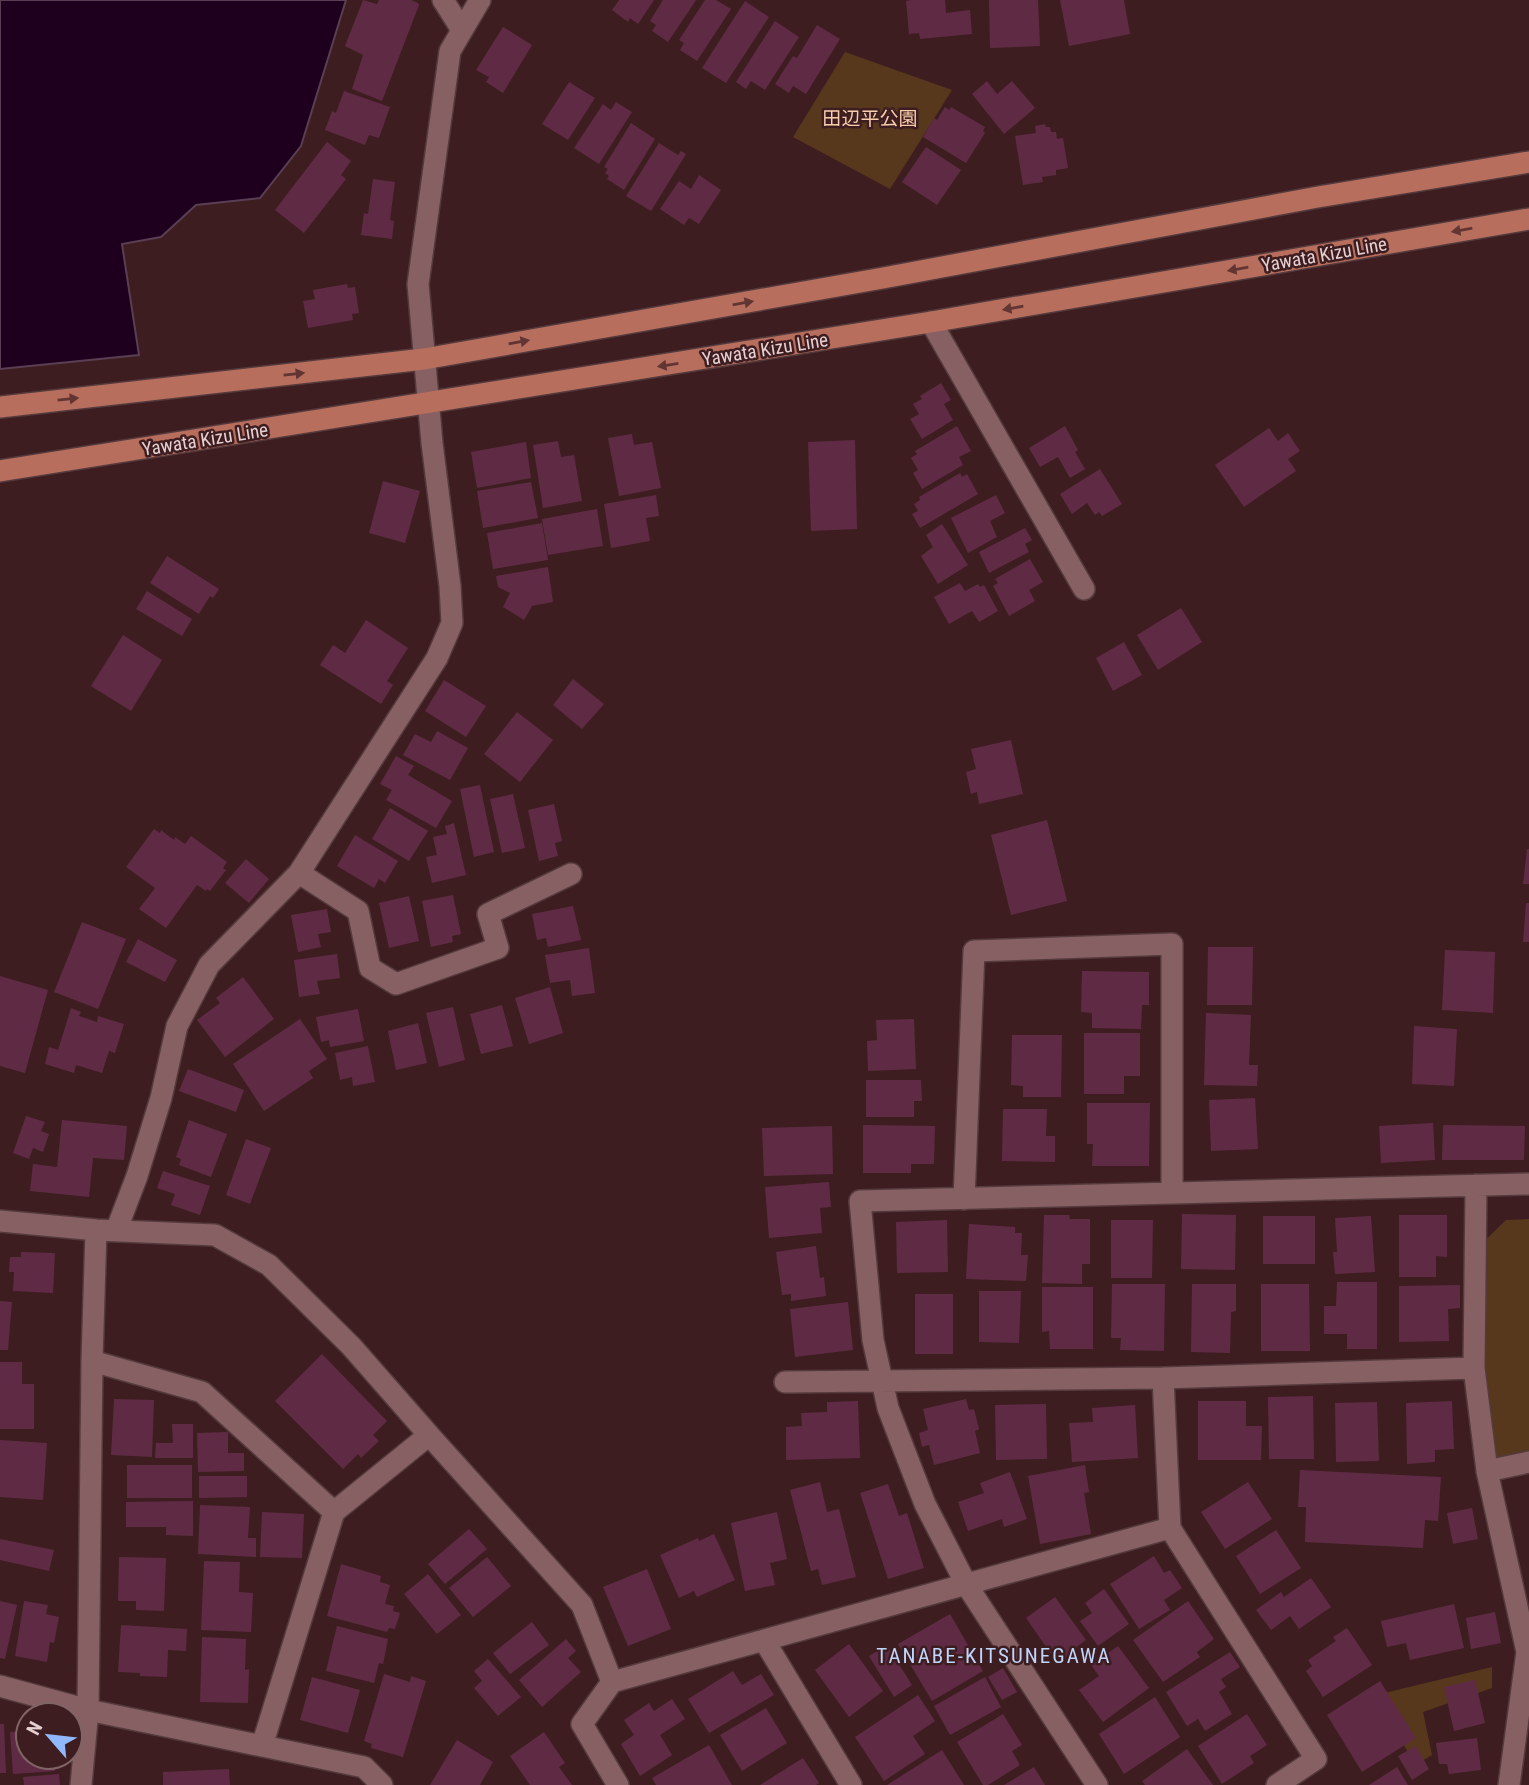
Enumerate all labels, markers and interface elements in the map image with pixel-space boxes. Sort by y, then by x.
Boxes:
park label: 田辺平公園 [822,107,918,130]
one-way arrow [1451,225,1473,236]
street label: Yawata Kizu Line [1260,232,1389,277]
one-way arrow [1226,264,1248,275]
one-way arrow [732,297,754,308]
one-way arrow [1002,302,1024,313]
street label: Yawata Kizu Line [701,328,830,371]
one-way arrow [508,336,530,347]
one-way arrow [657,360,679,371]
one-way arrow [283,368,305,379]
one-way arrow [57,394,79,405]
street label: Yawata Kizu Line [141,418,270,461]
district label: TANABE-KITSUNEGAWA [876,1644,1112,1668]
north arrow [14,1701,84,1771]
text: N [22,1718,47,1739]

